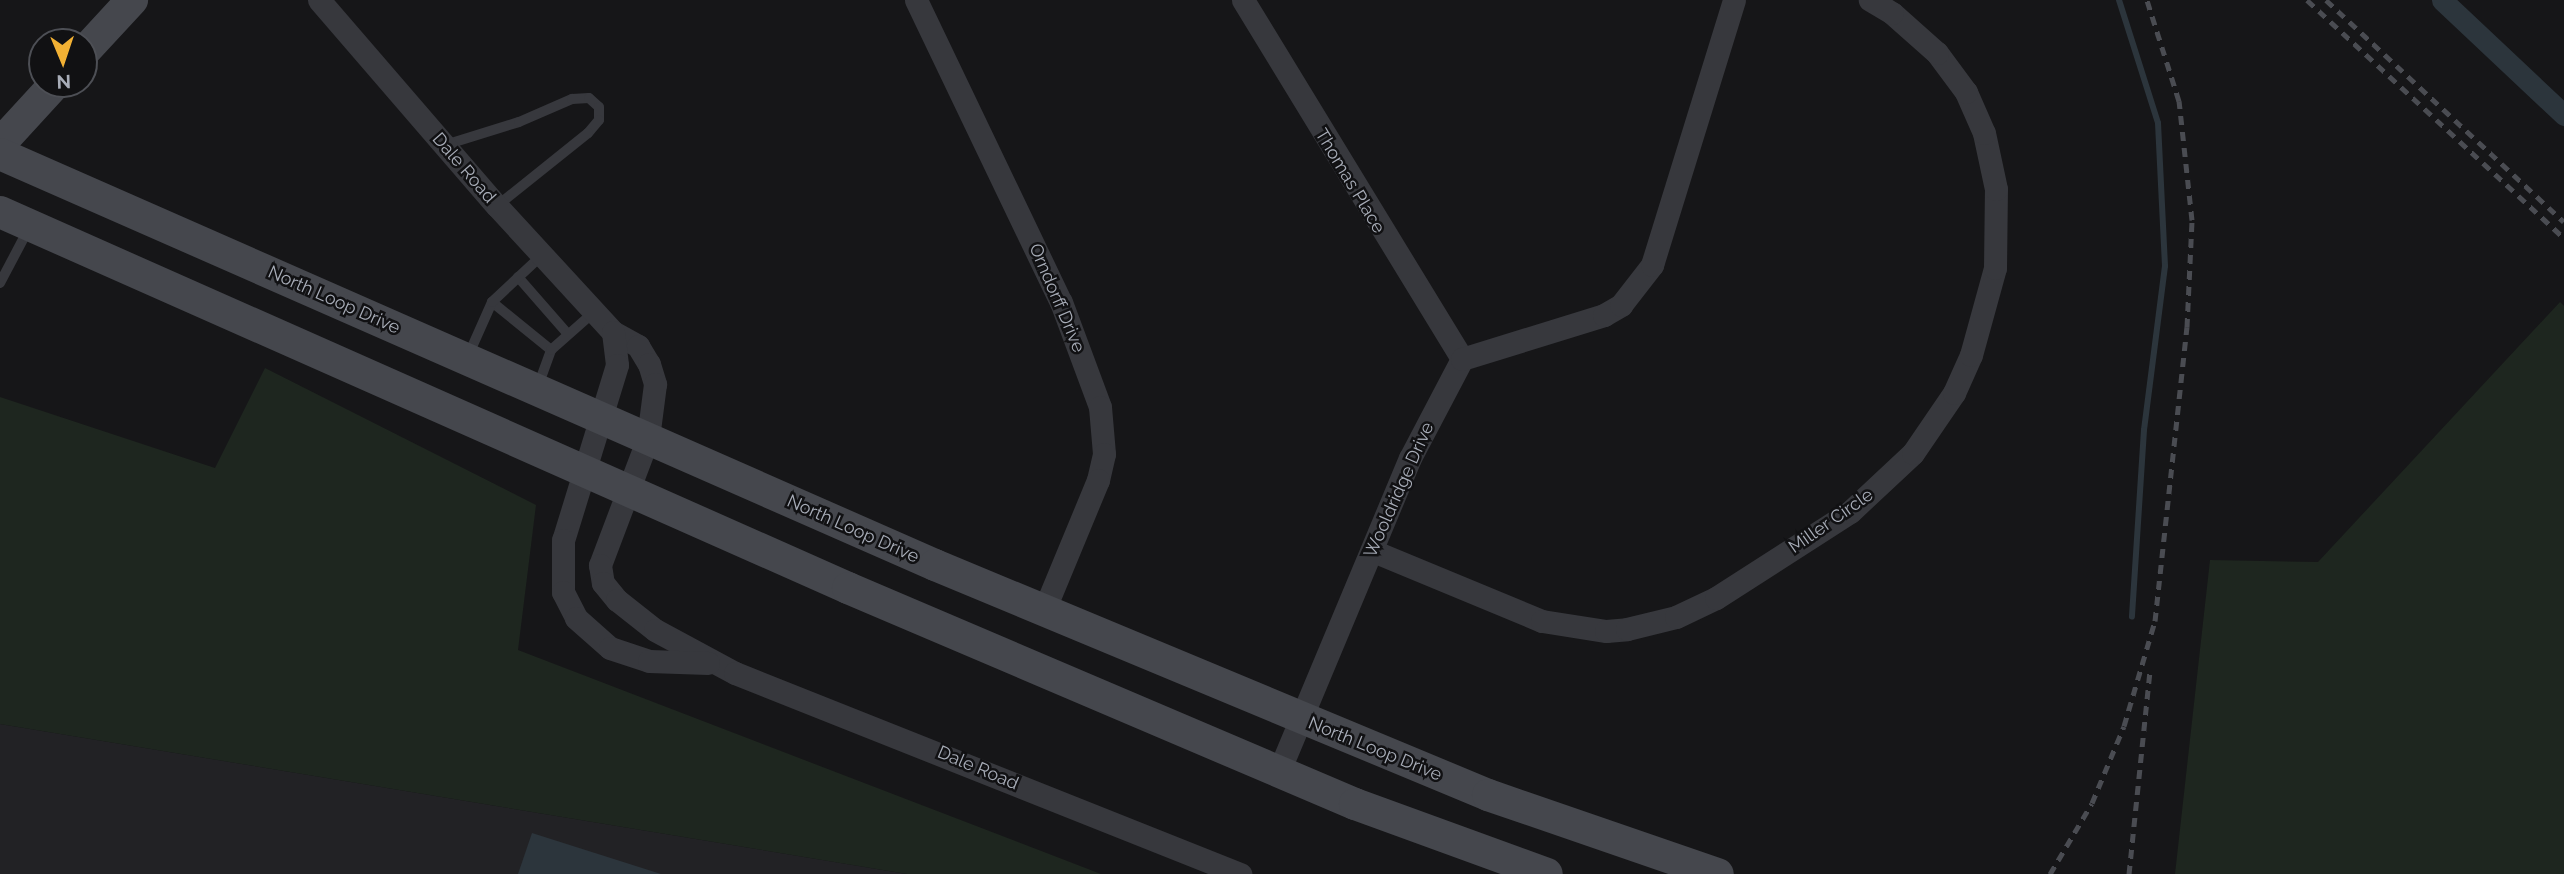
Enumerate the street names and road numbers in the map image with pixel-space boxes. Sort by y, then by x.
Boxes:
street label: Thomas Place [1310,125,1390,237]
street label: Dale Road [428,129,500,207]
street label: Orndorff Drive [1024,240,1090,356]
street label: North Loop Drive [265,261,403,339]
street label: Wooldridge Drive [1359,419,1439,561]
street label: Miller Circle [1784,484,1878,558]
street label: North Loop Drive [784,490,922,568]
street label: North Loop Drive [1305,712,1445,786]
street label: Dale Road [934,741,1022,795]

